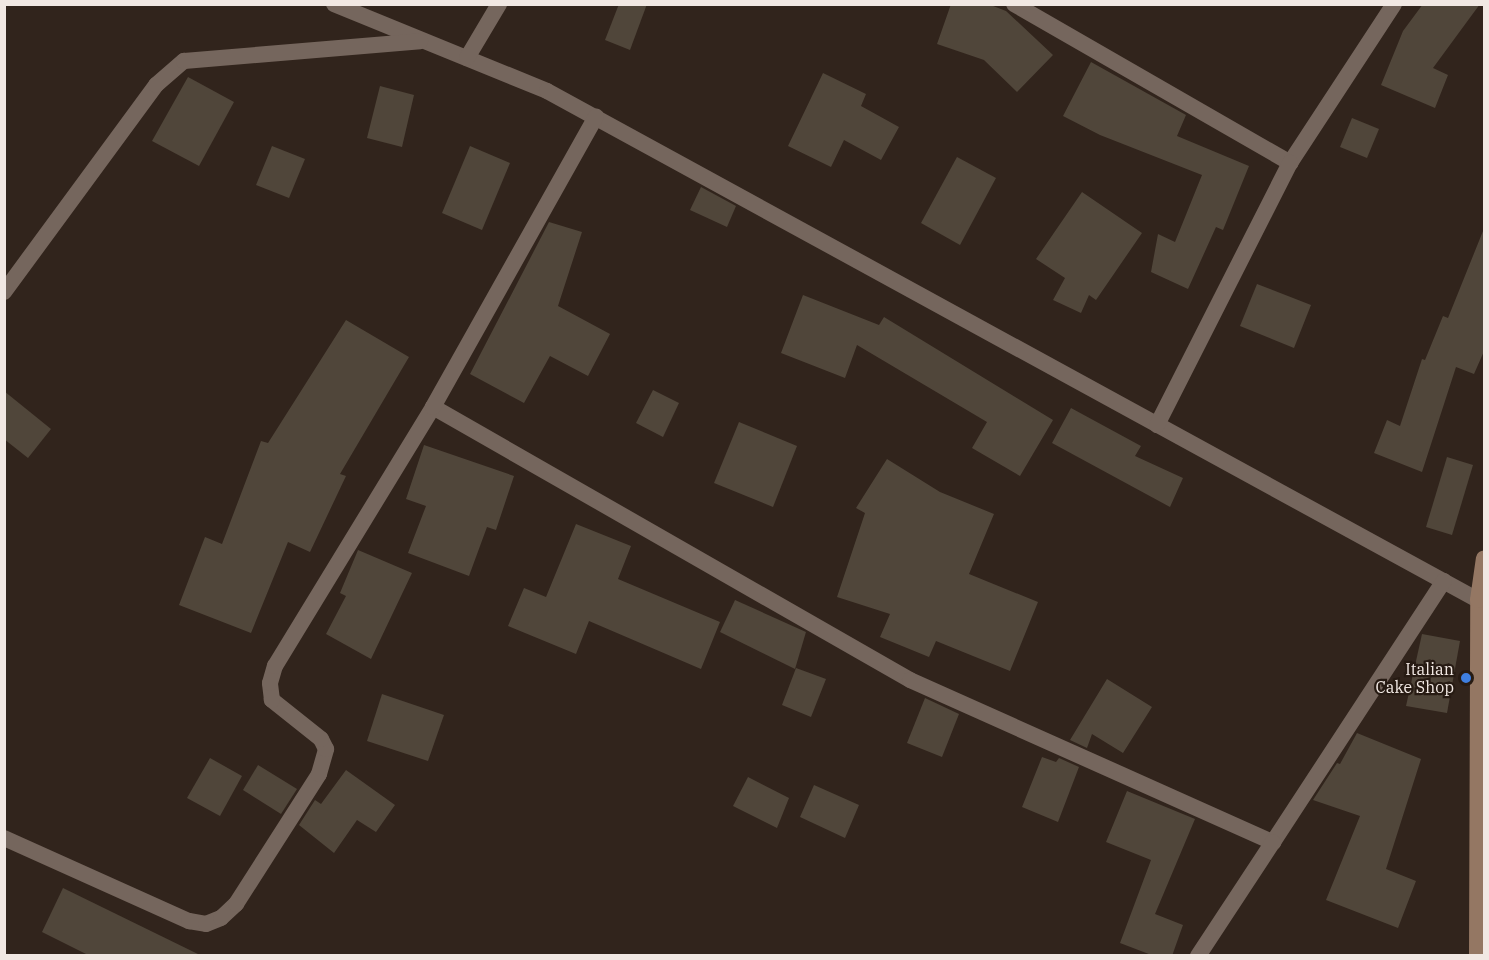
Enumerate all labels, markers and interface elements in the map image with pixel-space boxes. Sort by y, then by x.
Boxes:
place label: Italian Cake Shop [1375,659,1454,697]
marker: Italian Cake Shop [1459,671,1473,685]

